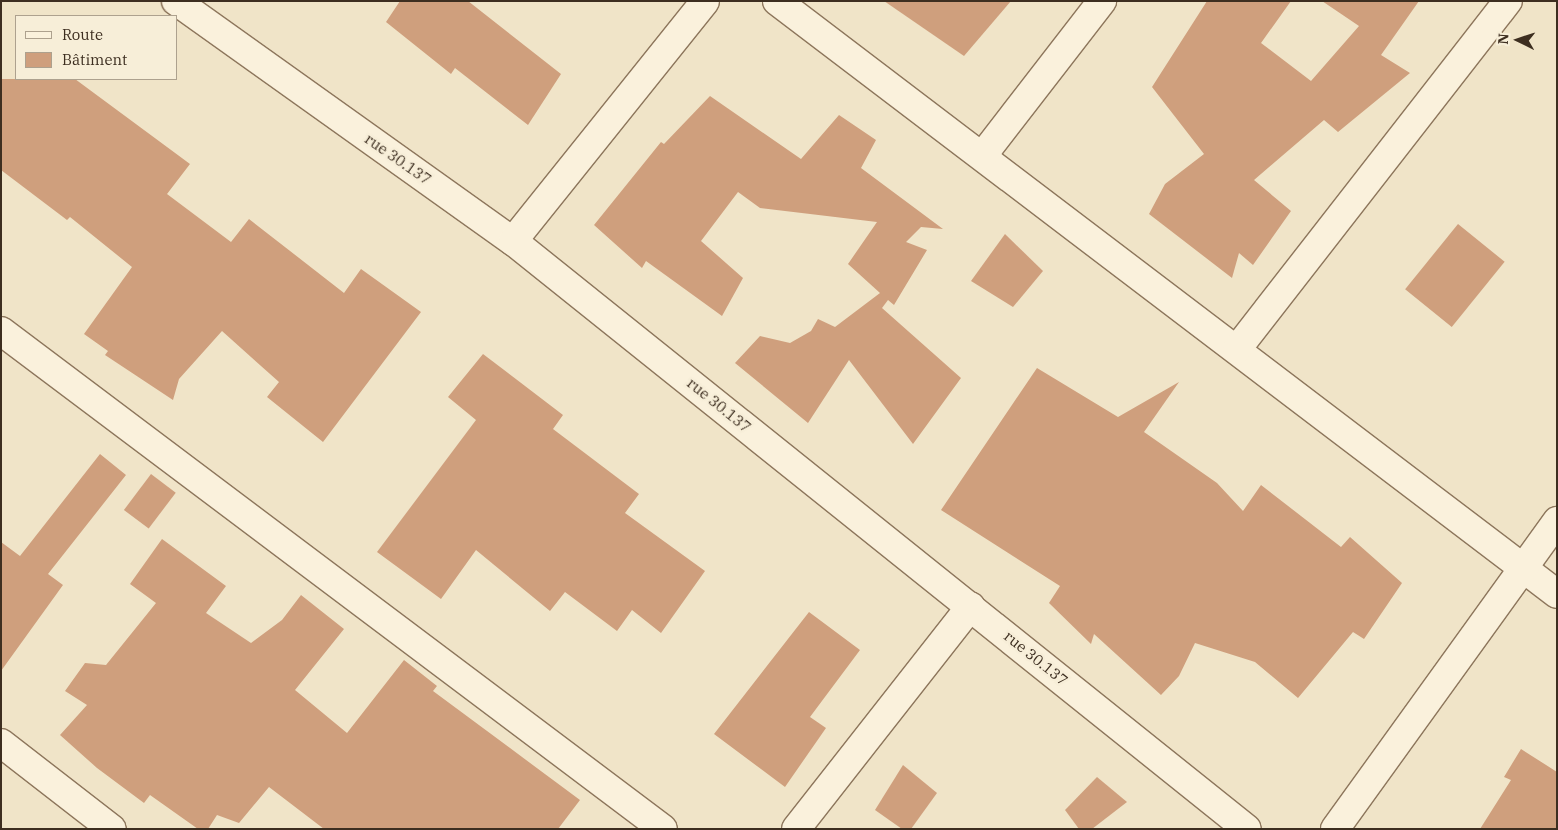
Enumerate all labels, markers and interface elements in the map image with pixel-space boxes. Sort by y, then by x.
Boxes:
legend [15,15,178,80]
north arrow [1493,15,1543,65]
text: Route [62,25,103,44]
text: N [1494,33,1512,45]
text: Bâtiment [62,50,127,69]
street label: rue 30.137 [361,130,435,188]
street label: rue 30.137 [684,374,754,436]
street label: rue 30.137 [1001,627,1071,689]

